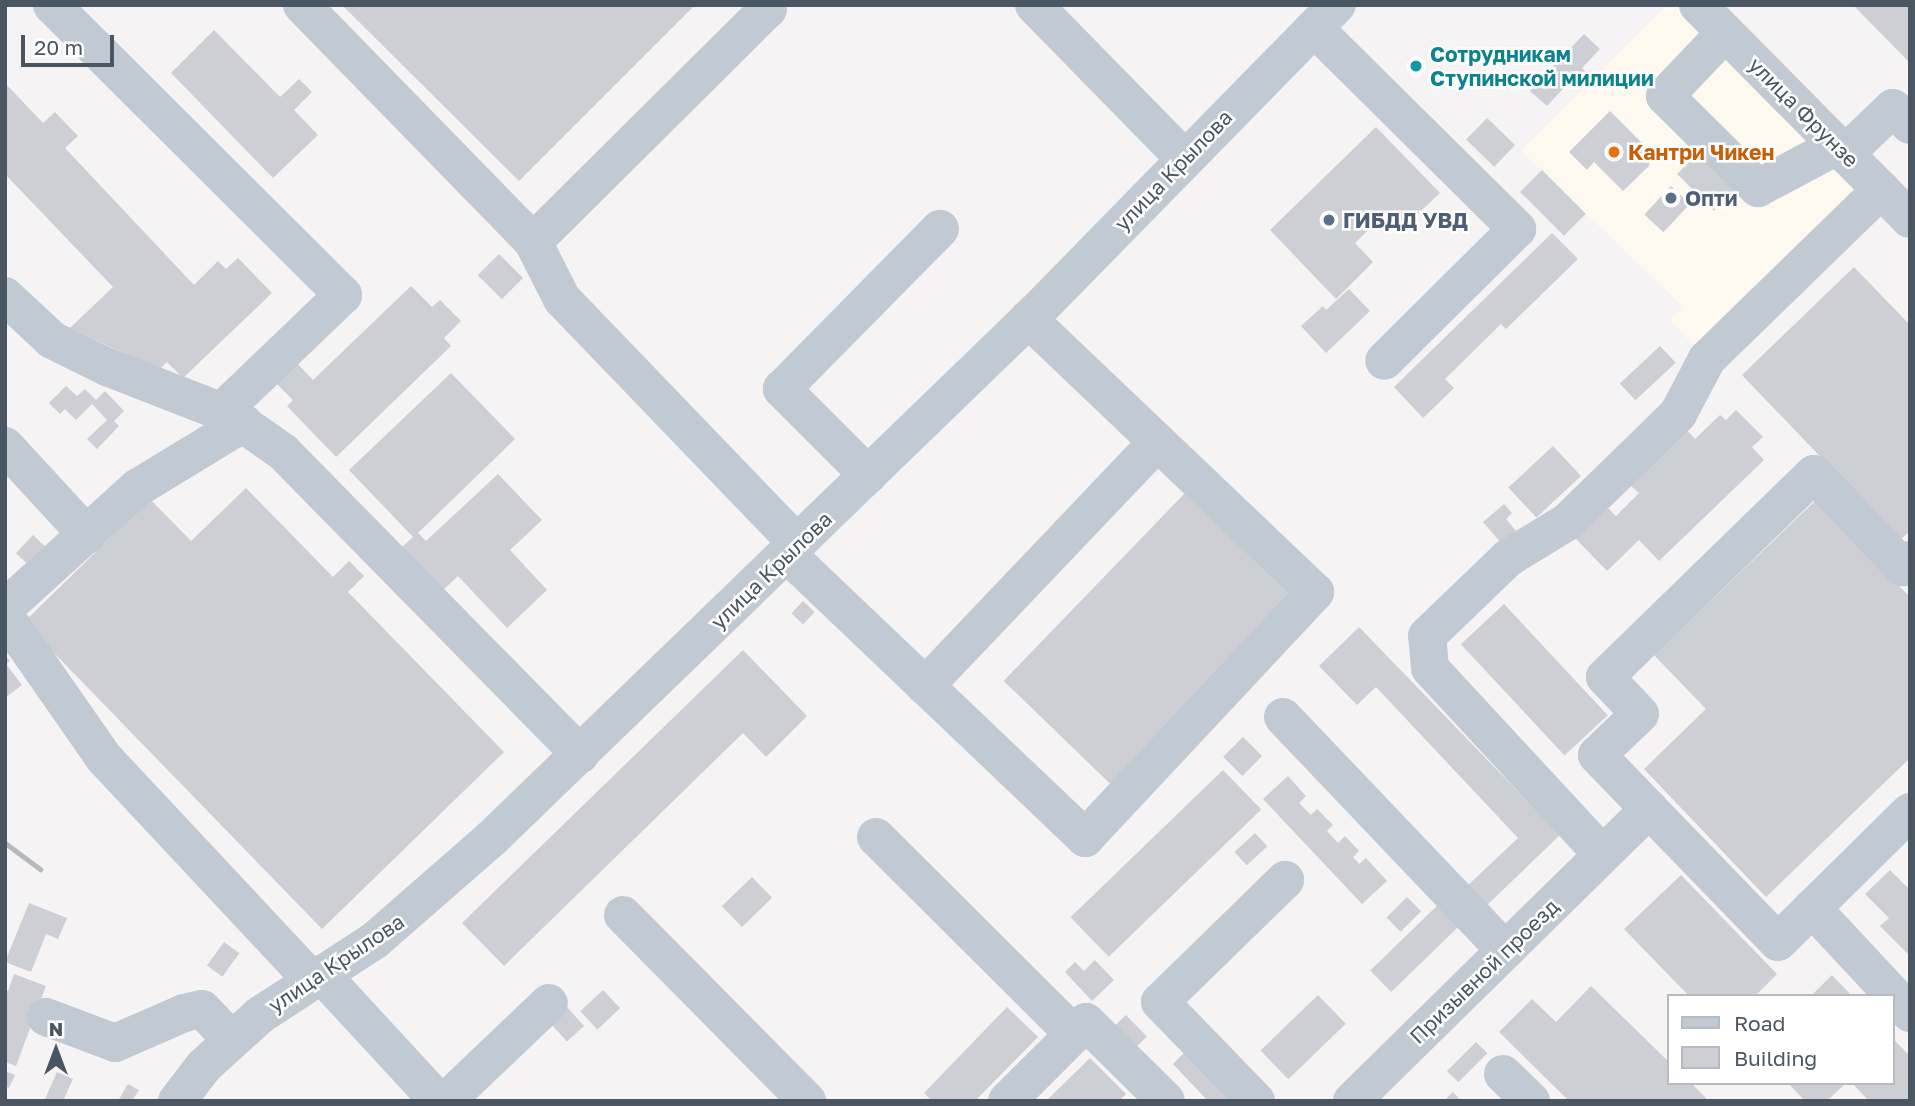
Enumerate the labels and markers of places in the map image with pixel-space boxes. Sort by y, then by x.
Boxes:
place label: Сотрудникам Ступинской милиции [1430,41,1654,91]
marker: Сотрудникам Ступинской милиции [1408,58,1424,74]
place label: Кантри Чикен [1628,139,1774,165]
marker: Кантри Чикен [1606,144,1622,160]
place label: Опти [1685,185,1737,211]
marker: Опти [1663,190,1679,206]
place label: ГИБДД УВД [1343,207,1468,233]
marker: ГИБДД УВД [1321,212,1337,228]

